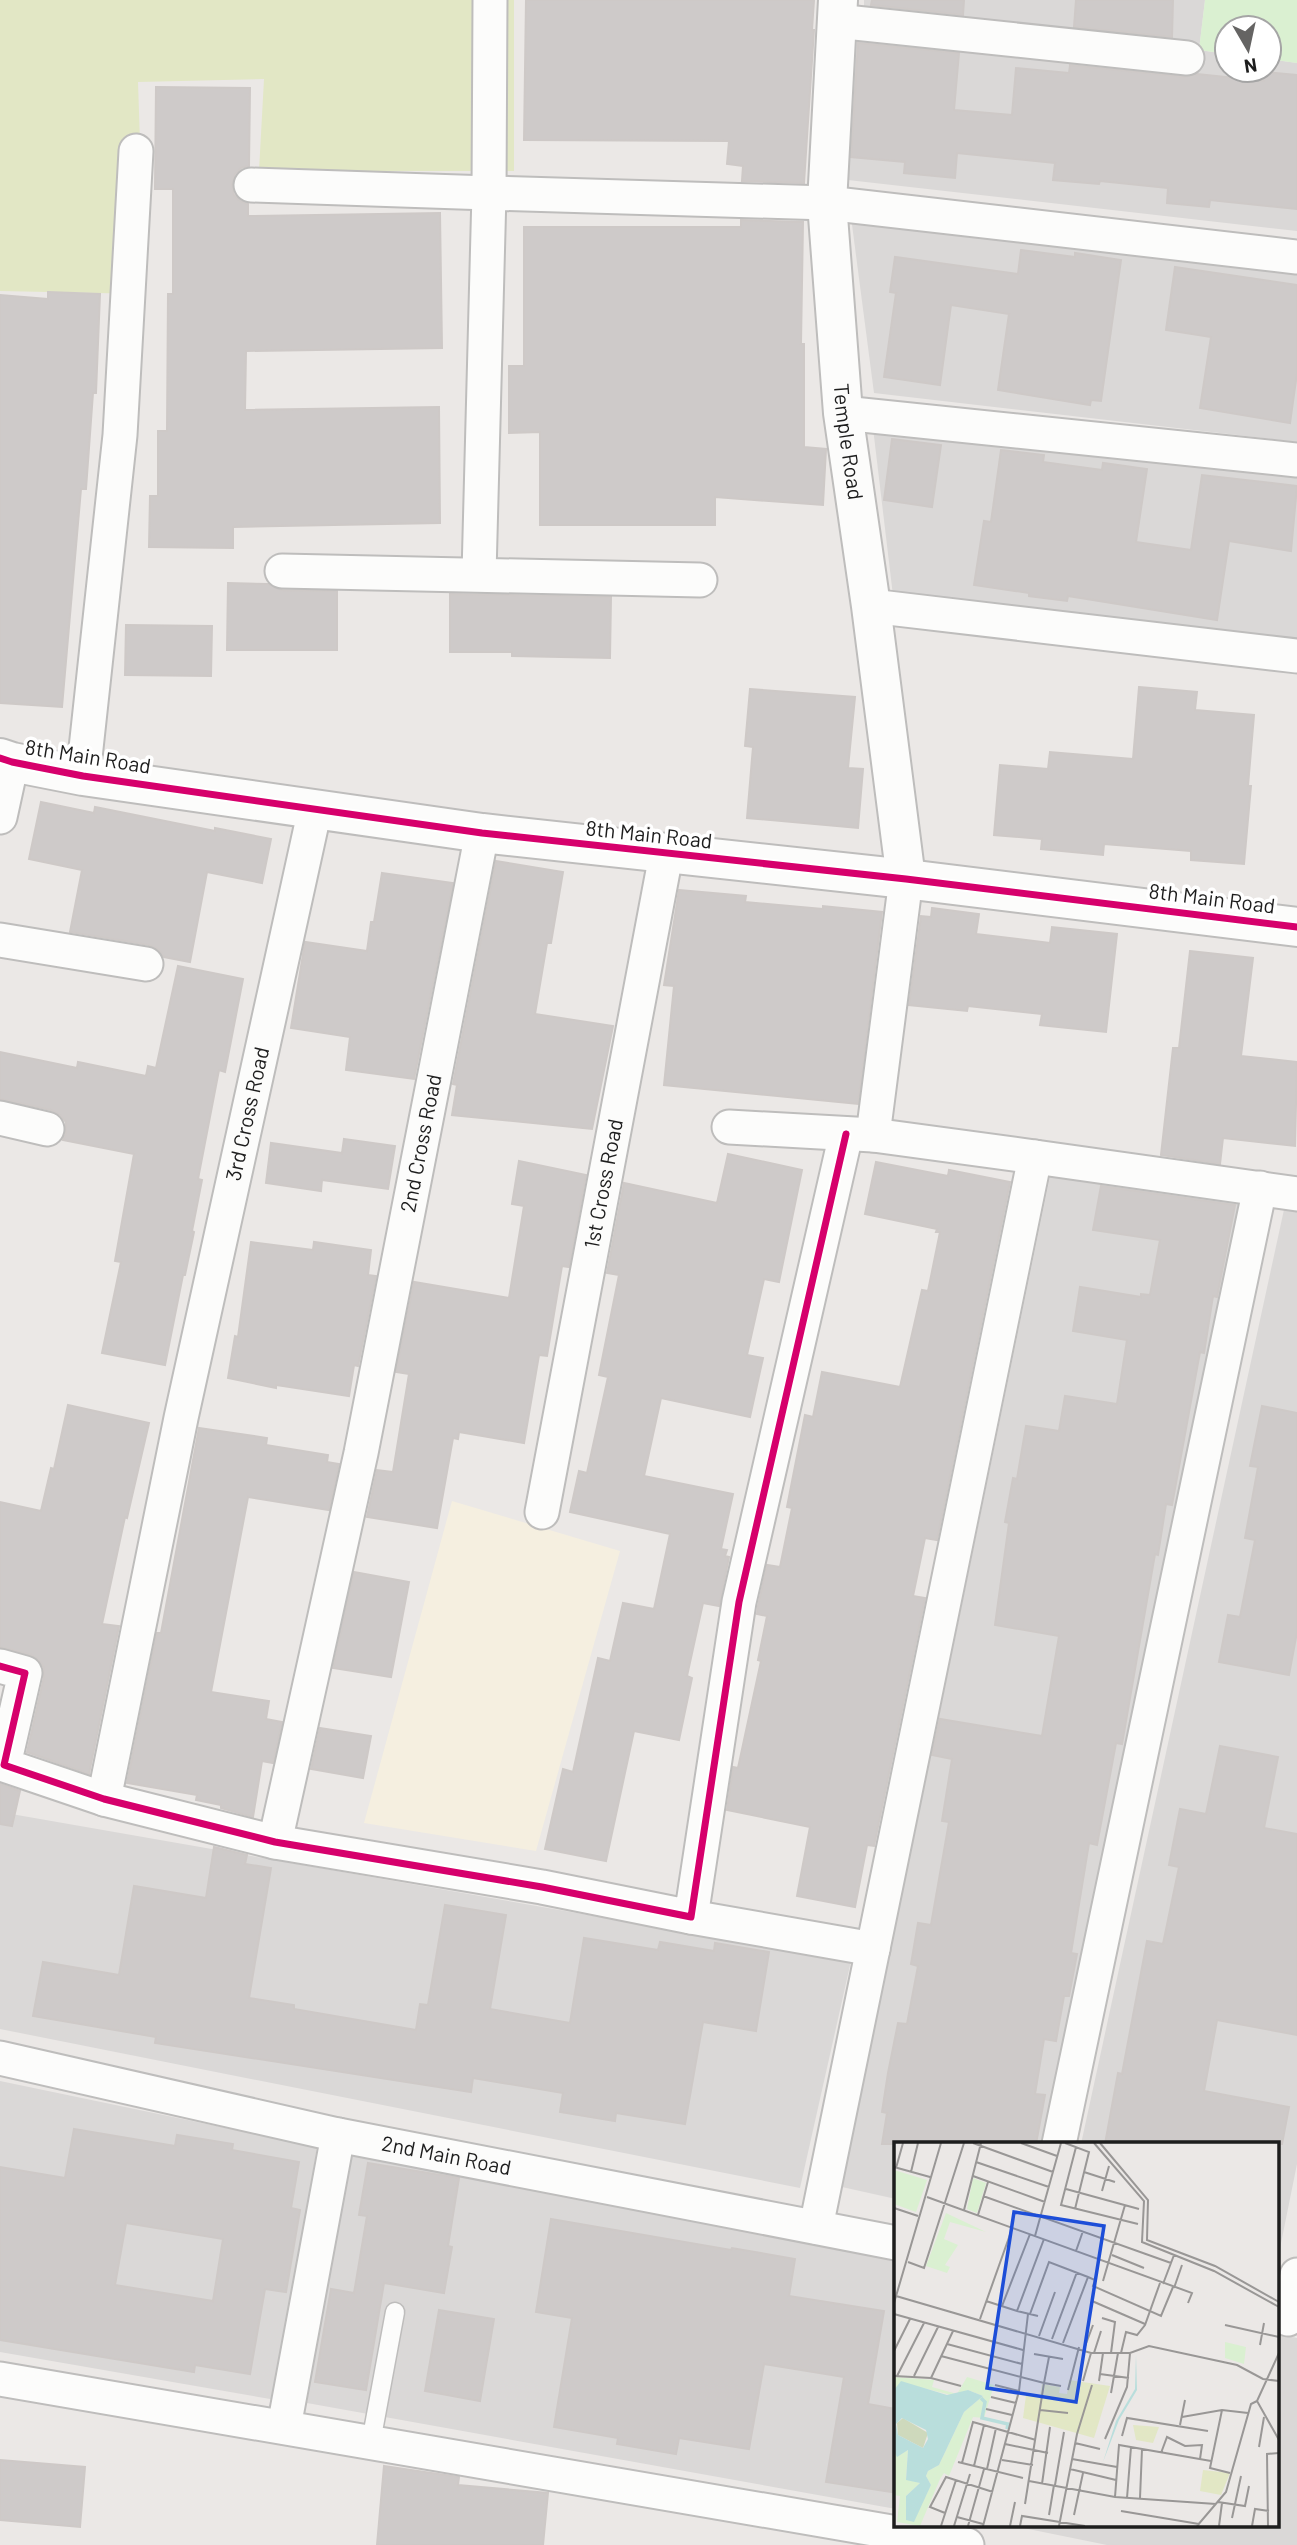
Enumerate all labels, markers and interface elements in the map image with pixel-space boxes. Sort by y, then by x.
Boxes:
north arrow [1213,14,1283,84]
text: N [1243,54,1259,79]
street label: Temple Road [830,382,869,501]
street label: 8th Main Road [23,733,153,778]
street label: 8th Main Road [585,814,714,853]
street label: 8th Main Road [1148,877,1277,918]
street label: 3rd Cross Road [220,1044,273,1183]
street label: 2nd Cross Road [394,1072,446,1214]
street label: 1st Cross Road [578,1117,627,1251]
street label: 2nd Main Road [380,2130,513,2179]
inset map [894,2142,1280,2528]

